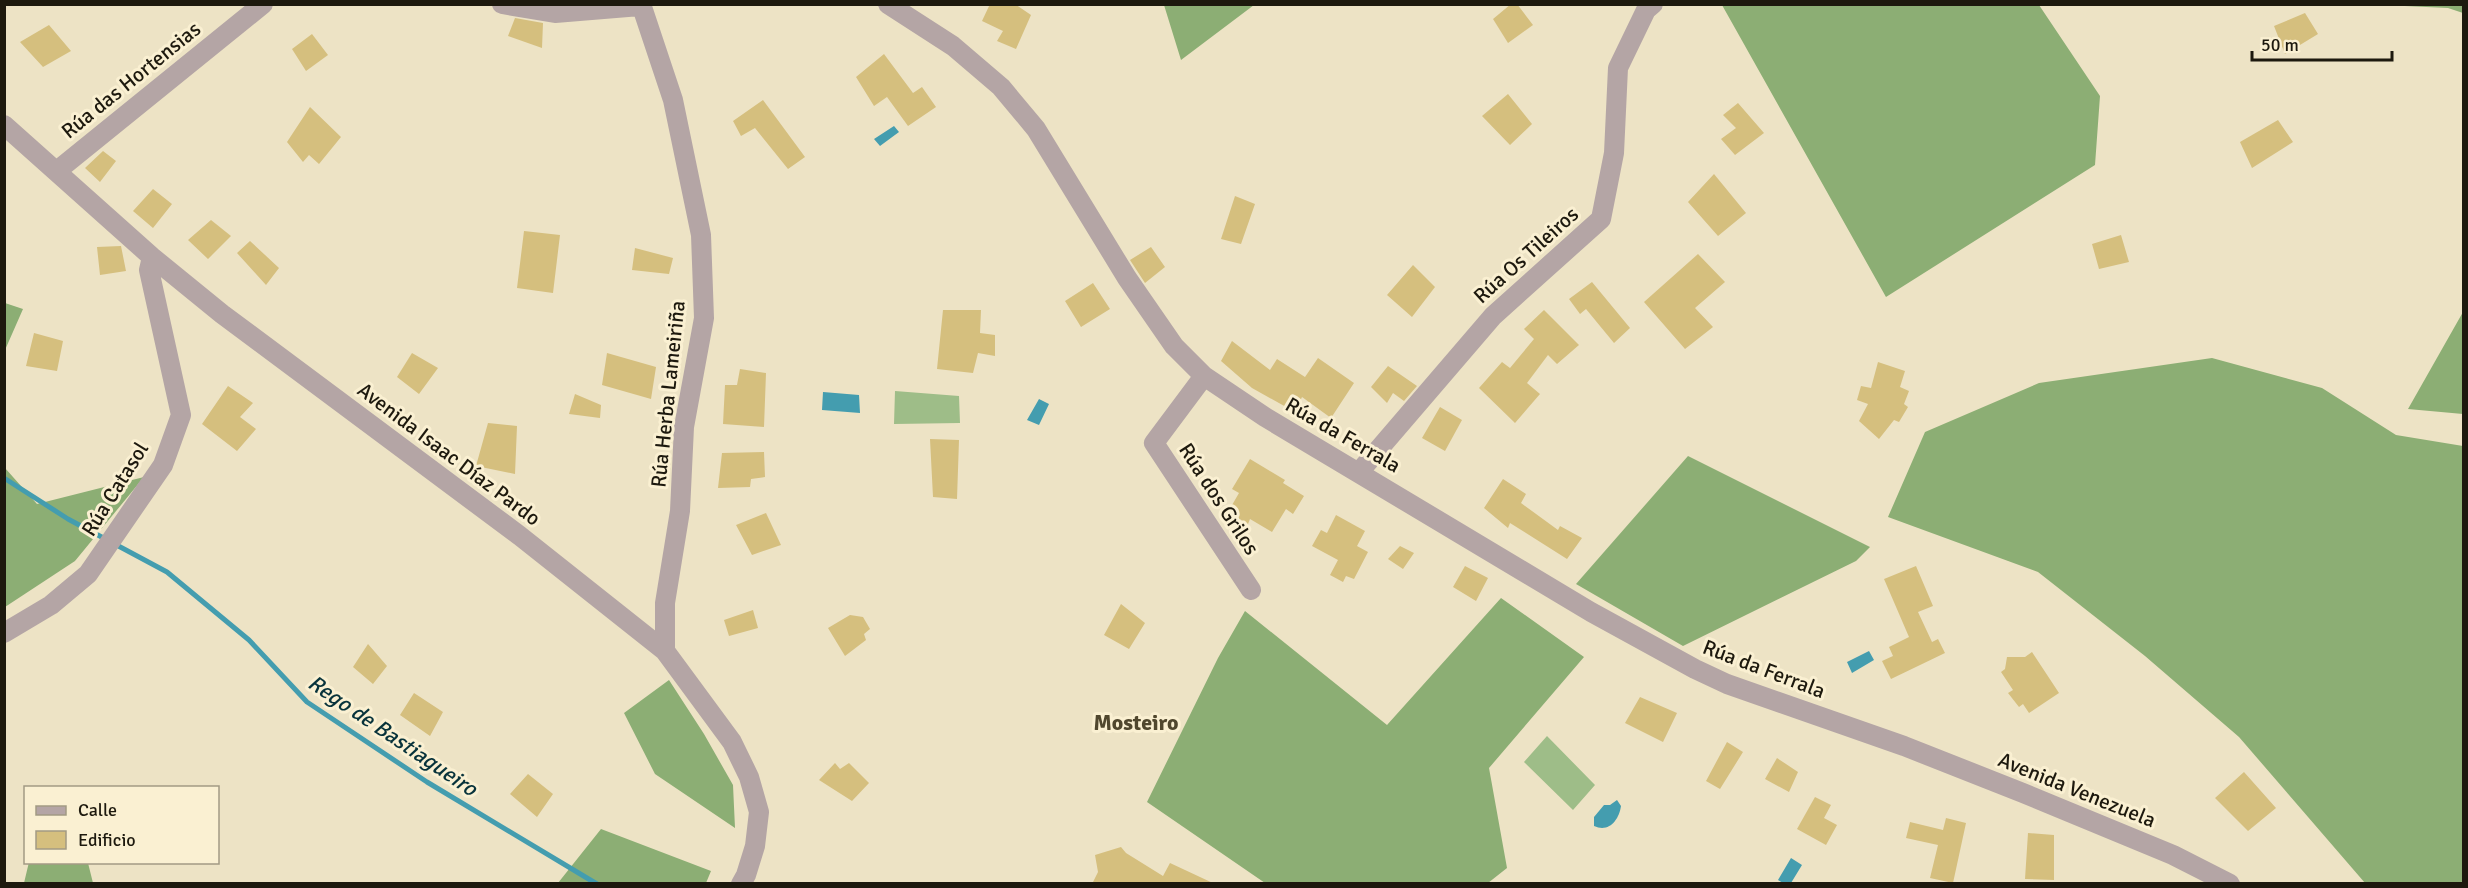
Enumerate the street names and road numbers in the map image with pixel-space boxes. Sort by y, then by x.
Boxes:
street label: Rúa das Hortensias [56,16,206,144]
street label: Rúa Os Tileiros [1468,201,1584,309]
street label: Rúa Herba Lameiriña [645,299,691,489]
street label: Avenida Isaac Díaz Pardo [352,377,546,531]
street label: Rúa da Ferrala [1281,391,1405,479]
street label: Rúa Catasol [76,437,154,541]
street label: Rúa dos Grilos [1173,438,1265,560]
street label: Rúa da Ferrala [1699,634,1829,704]
street label: Avenida Venezuela [1994,747,2160,833]

